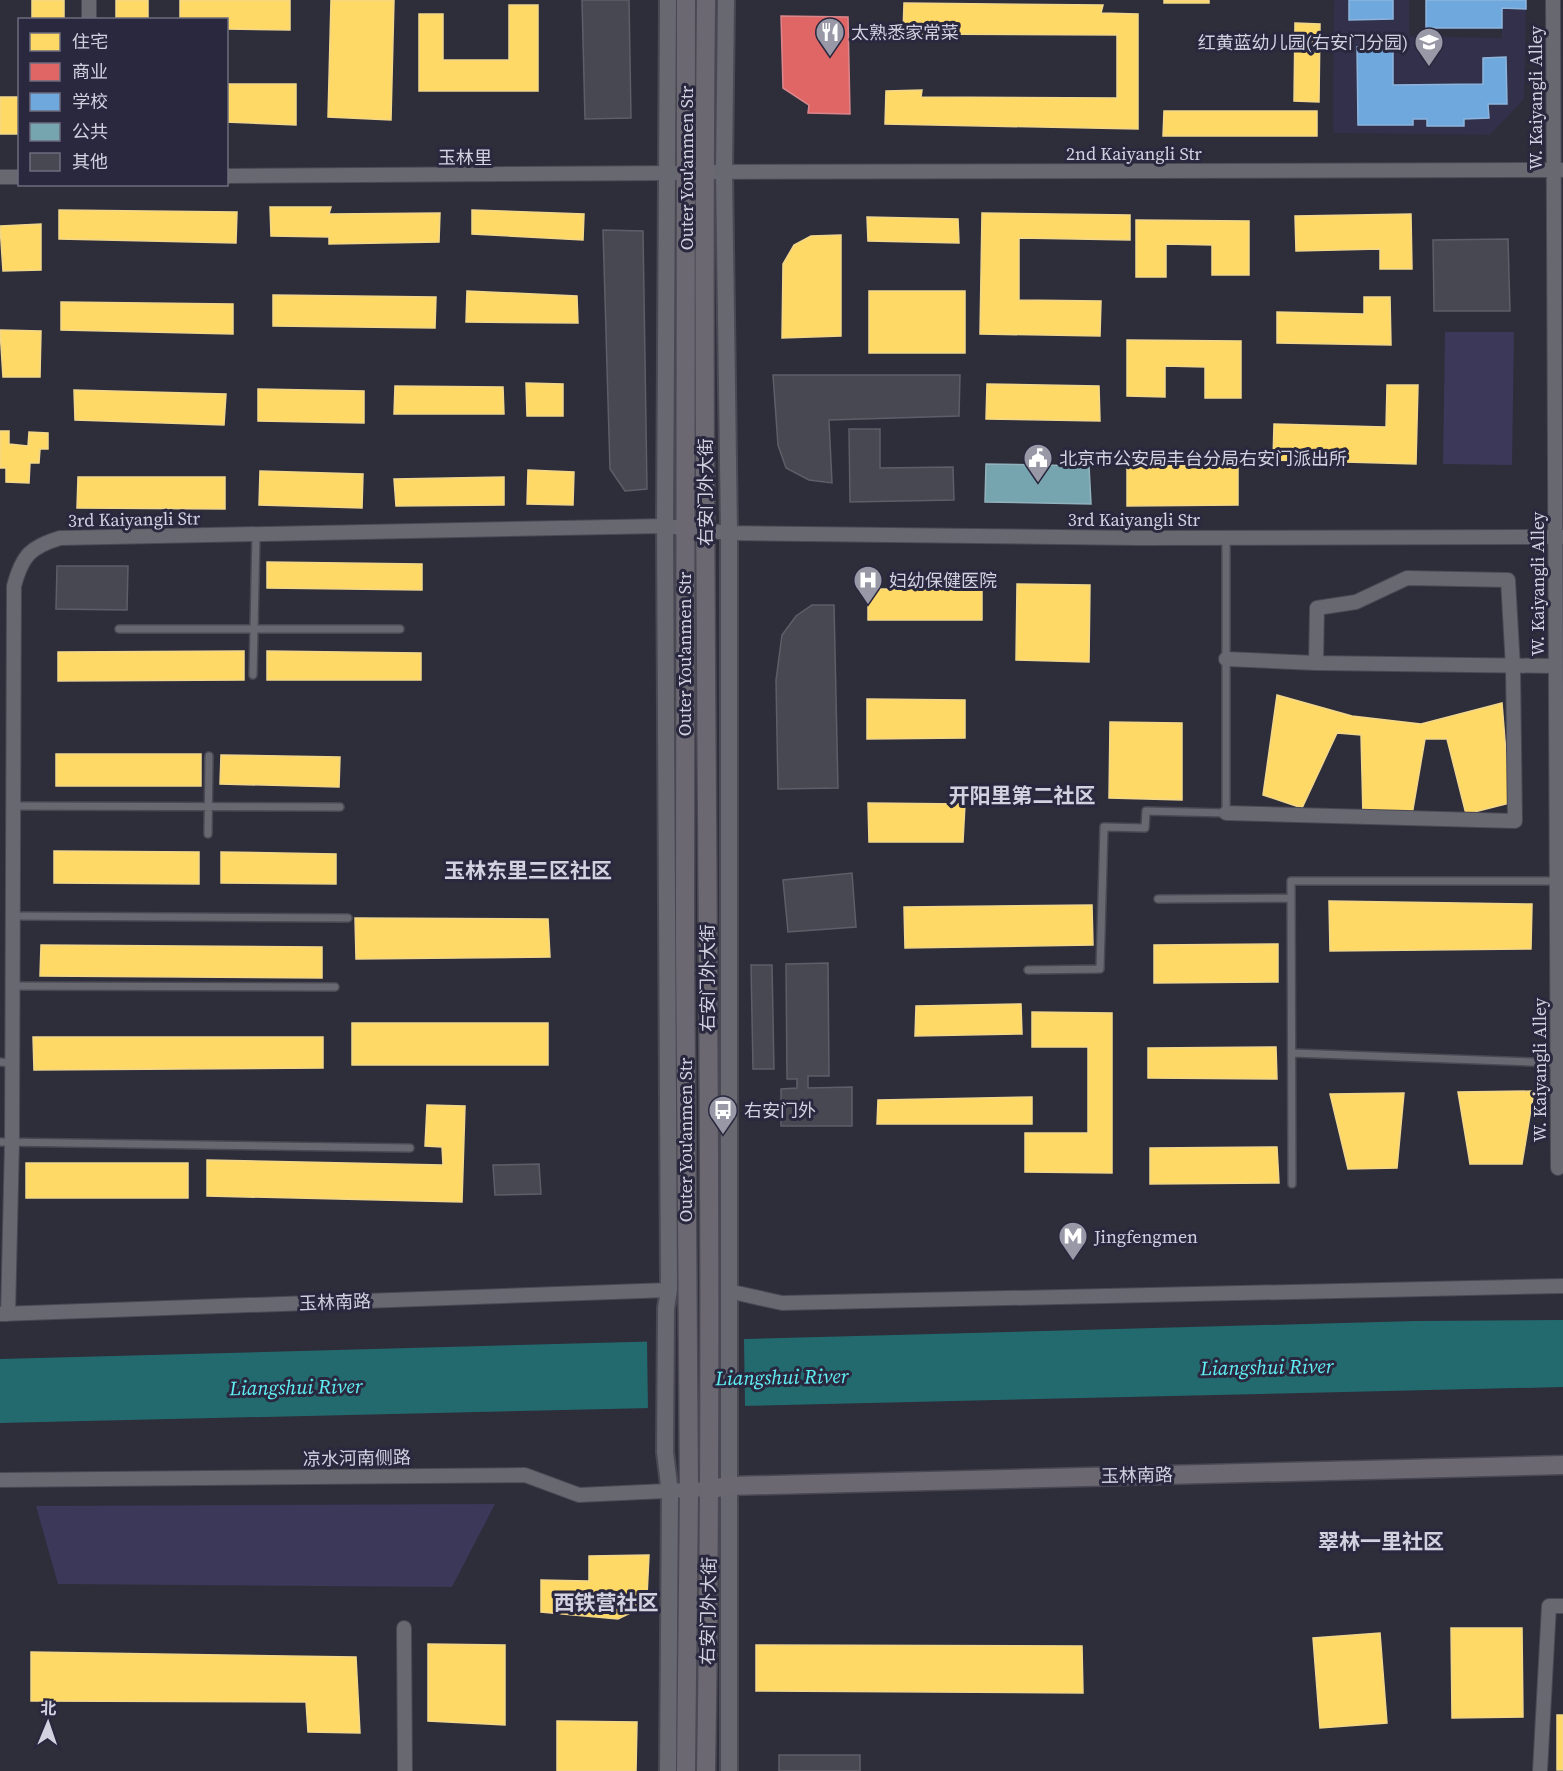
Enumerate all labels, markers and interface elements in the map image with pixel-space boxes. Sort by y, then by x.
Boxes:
restaurant icon: 太熟悉家常菜 [814,16,846,58]
legend [18,18,228,186]
place label: 太熟悉家常菜 [851,20,959,45]
street label: W. Kaiyangli Alley [1523,25,1548,170]
school or university icon: 红黄蓝幼儿园(右安门分园) [1413,26,1445,68]
text: 住宅 [72,29,108,54]
place label: 红黄蓝幼儿园(右安门分园) [1198,30,1408,55]
text: 商业 [72,59,108,84]
street label: Outer You'anmen Str [674,85,699,250]
text: 学校 [72,89,108,114]
text: 公共 [72,119,108,144]
street label: 2nd Kaiyangli Str [1066,141,1202,166]
street label: 玉林里 [438,145,492,170]
text: 其他 [72,149,108,174]
street label: 右安门外大街 [693,438,718,546]
public building icon: 北京市公安局丰台分局右安门派出所 [1022,442,1054,484]
place label: 北京市公安局丰台分局右安门派出所 [1059,446,1347,471]
street label: 3rd Kaiyangli Str [68,505,201,533]
street label: 3rd Kaiyangli Str [1068,507,1201,532]
street label: W. Kaiyangli Alley [1525,511,1550,656]
hospital icon: 妇幼保健医院 [852,564,884,606]
place label: 妇幼保健医院 [889,568,997,593]
street label: Outer You'anmen Str [672,571,697,736]
district label: 开阳里第二社区 [949,781,1096,810]
district label: 玉林东里三区社区 [444,856,612,885]
street label: 右安门外大街 [695,924,720,1032]
street label: W. Kaiyangli Alley [1527,997,1552,1142]
street label: Outer You'anmen Str [673,1057,698,1222]
bus stop icon: 右安门外 [707,1094,739,1136]
place label: 右安门外 [744,1098,816,1123]
metro station icon: Jingfengmen [1057,1220,1089,1262]
place label: Jingfengmen [1093,1224,1198,1249]
street label: 玉林南路 [299,1288,371,1316]
water label: Liangshui River [1199,1352,1335,1382]
water label: Liangshui River [714,1362,850,1392]
water label: Liangshui River [228,1372,364,1402]
street label: 凉水河南侧路 [303,1445,411,1471]
street label: 玉林南路 [1101,1462,1173,1488]
district label: 翠林一里社区 [1318,1527,1444,1556]
street label: 右安门外大街 [695,1557,721,1665]
district label: 西铁营社区 [554,1588,659,1617]
north arrow [18,1693,78,1753]
text: 北 [40,1697,57,1719]

